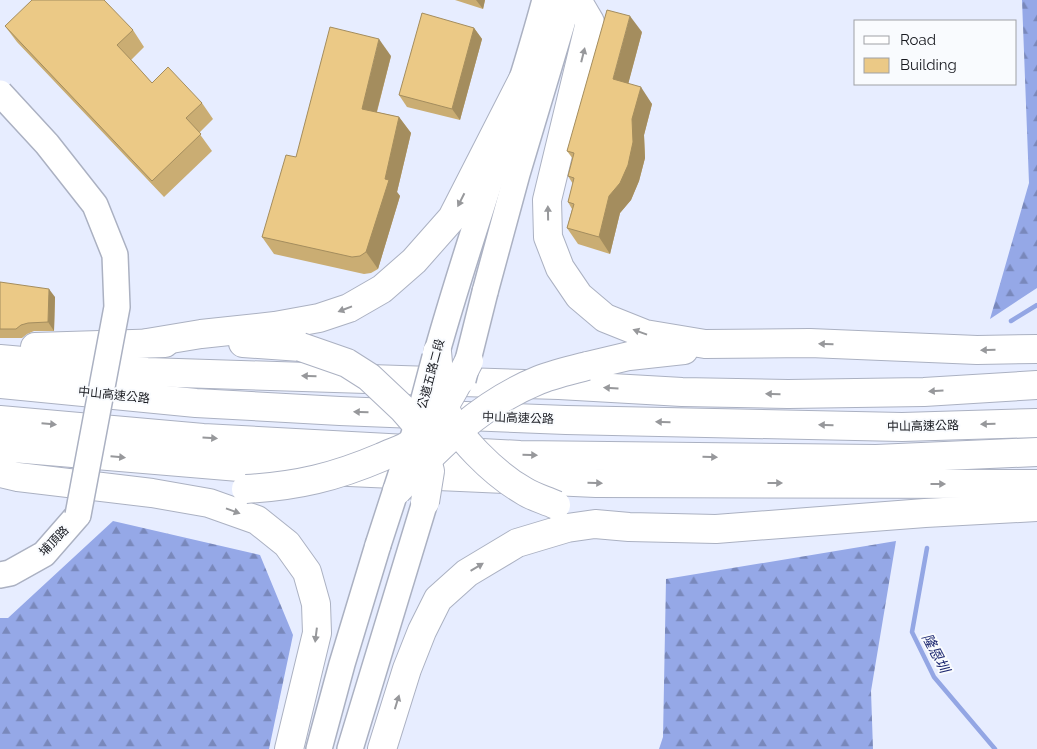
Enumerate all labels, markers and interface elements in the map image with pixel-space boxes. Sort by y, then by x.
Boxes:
legend [854,20,1017,85]
text: Road [900,31,936,49]
one-way arrow [579,47,587,62]
text: Building [900,56,957,74]
one-way arrow [457,193,465,207]
one-way arrow [543,205,551,221]
one-way arrow [337,306,352,313]
one-way arrow [632,328,647,336]
street label: 公道五路二段 [415,337,447,411]
one-way arrow [818,339,834,347]
one-way arrow [980,346,996,354]
one-way arrow [301,372,317,380]
street label: 中山高速公路 [77,384,151,406]
one-way arrow [603,384,619,392]
one-way arrow [928,388,944,396]
one-way arrow [765,390,781,398]
one-way arrow [353,408,369,416]
street label: 中山高速公路 [482,410,554,426]
one-way arrow [655,418,671,426]
street label: 中山高速公路 [887,418,959,434]
one-way arrow [41,420,57,428]
one-way arrow [980,420,996,428]
one-way arrow [818,421,834,429]
one-way arrow [203,434,219,442]
one-way arrow [522,451,538,459]
one-way arrow [111,453,127,461]
one-way arrow [702,453,718,461]
one-way arrow [587,479,603,487]
one-way arrow [767,479,783,487]
one-way arrow [930,480,946,488]
one-way arrow [226,507,241,515]
street label: 埔頂路 [36,523,72,559]
one-way arrow [470,563,485,571]
one-way arrow [312,627,320,643]
water label: 隆恩圳 [919,631,954,677]
one-way arrow [393,695,401,710]

